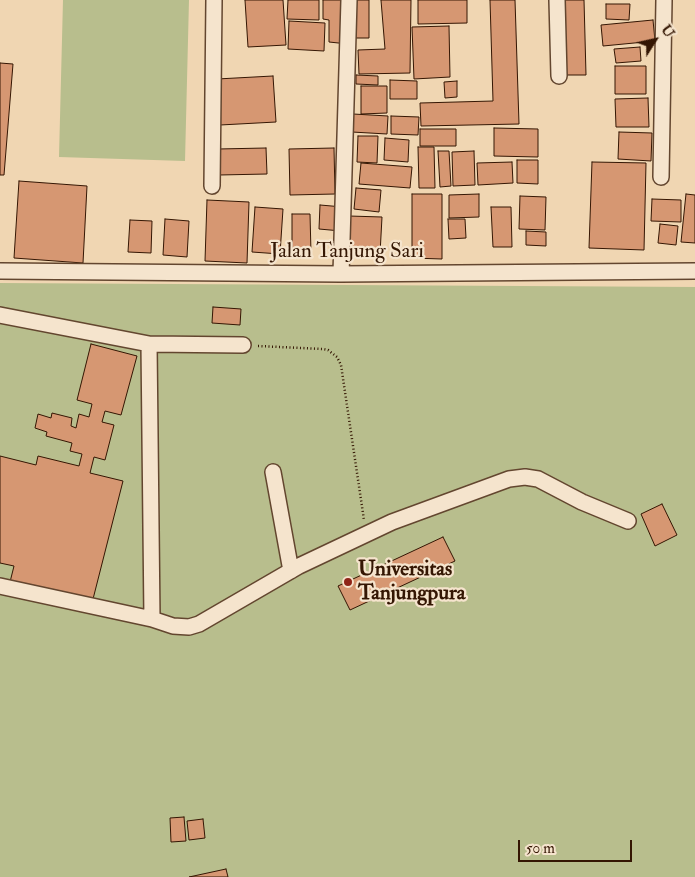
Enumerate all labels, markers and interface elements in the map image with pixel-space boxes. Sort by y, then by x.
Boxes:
north arrow [630,15,680,65]
text: U [657,21,678,41]
street label: Jalan Tanjung Sari [270,239,424,265]
place label: Universitas Tanjungpura [358,557,465,607]
marker: Universitas Tanjungpura [342,576,354,588]
scale bar [520,830,634,862]
text: 50 m [526,839,555,858]

